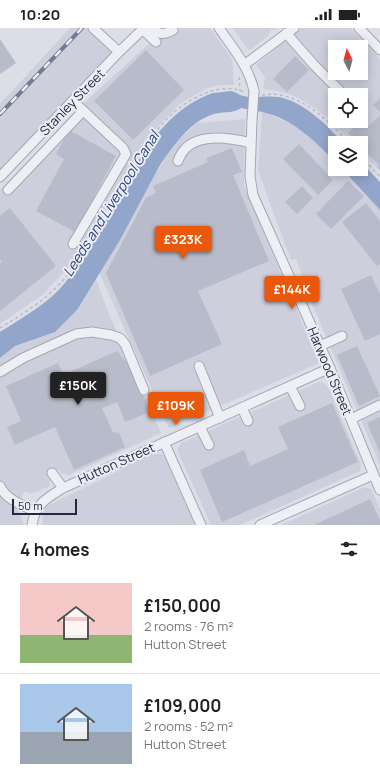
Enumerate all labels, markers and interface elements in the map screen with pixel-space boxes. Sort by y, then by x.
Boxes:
text: 10:20 [20,4,60,25]
north arrow [328,40,368,80]
map controls [328,40,368,176]
street label: Stanley Street [36,65,108,139]
button: locate [328,88,368,128]
water label: Leeds and Liverpool Canal [58,126,164,280]
button: layers [328,136,368,176]
pin: £323K [155,226,211,260]
text: £323K [164,230,202,248]
pin: £144K [264,276,320,310]
text: £144K [273,280,311,298]
street label: Harwood Street [303,324,357,418]
pin: £150K [50,372,106,406]
text: £150K [59,376,97,394]
pin: £109K [148,392,204,426]
text: £109K [157,396,195,414]
street label: Hutton Street [75,438,157,488]
scale bar [12,497,77,516]
text: 50 m [18,498,43,513]
text: 4 homes [20,538,89,561]
icon: filters [338,538,360,560]
text: £150,000 [144,594,221,617]
icon: home [52,599,100,647]
text: 2 rooms · 76 m² [144,617,233,635]
text: Hutton Street [144,635,226,653]
text: £109,000 [144,694,222,717]
icon: home [52,700,100,748]
text: 2 rooms · 52 m² [144,717,233,735]
text: Hutton Street [144,735,226,753]

